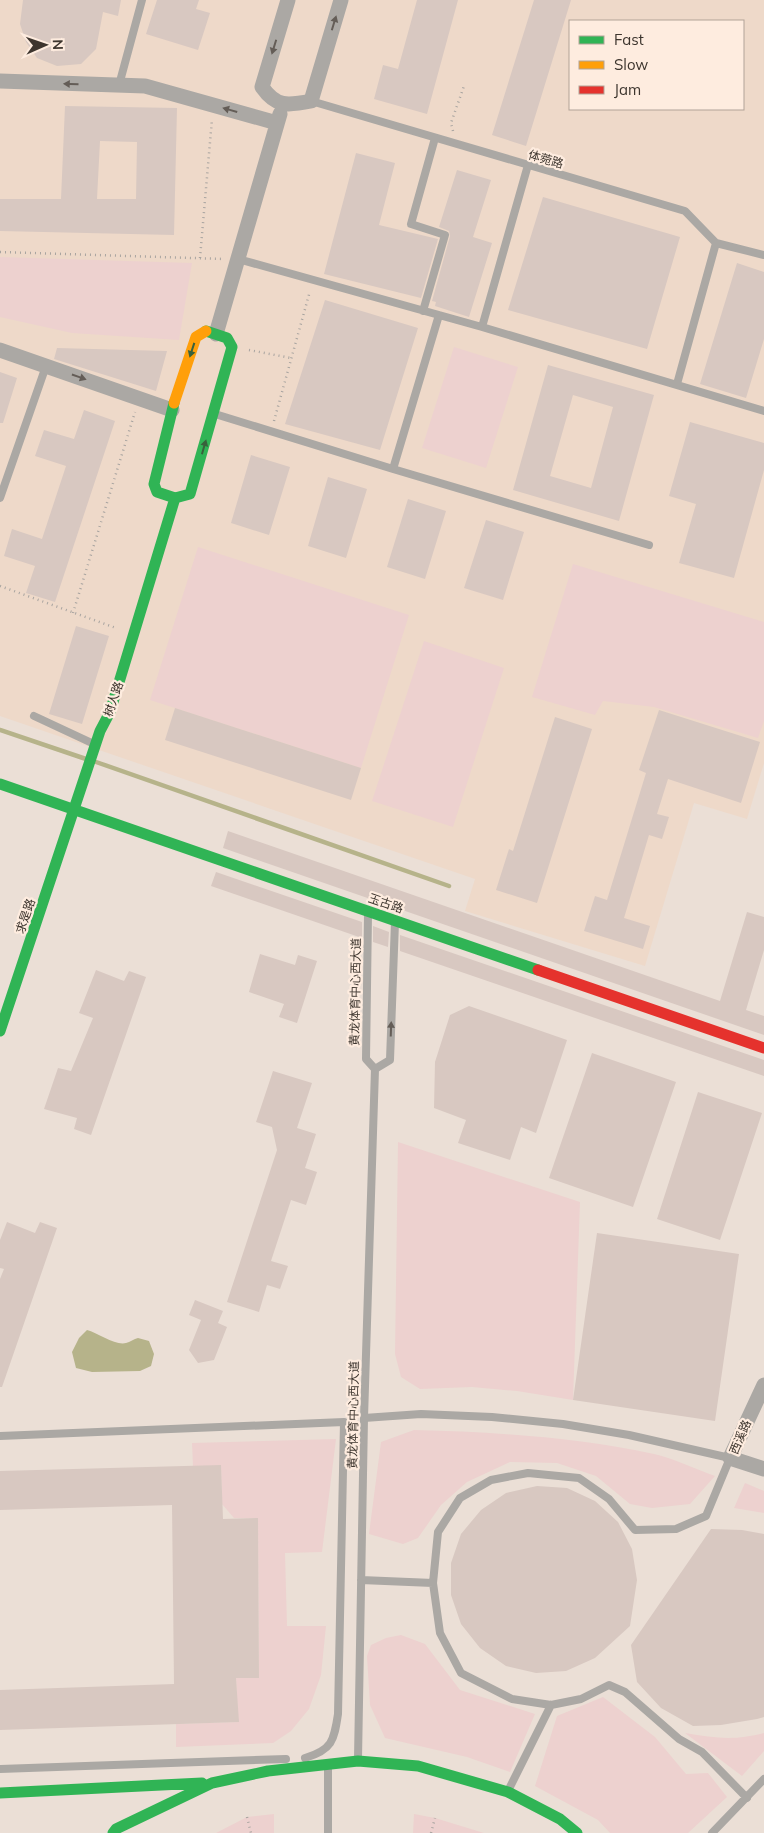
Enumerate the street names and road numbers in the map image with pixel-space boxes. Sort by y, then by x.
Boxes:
street label: 体菀路 [527,147,565,171]
street label: 树人路 [100,680,126,718]
street label: 玉古路 [367,890,405,916]
street label: 求是路 [12,897,38,935]
street label: 黄龙体育中心西大道 [347,938,363,1046]
street label: 黄龙体育中心西大道 [345,1361,361,1469]
street label: 西溪路 [726,1417,754,1457]

